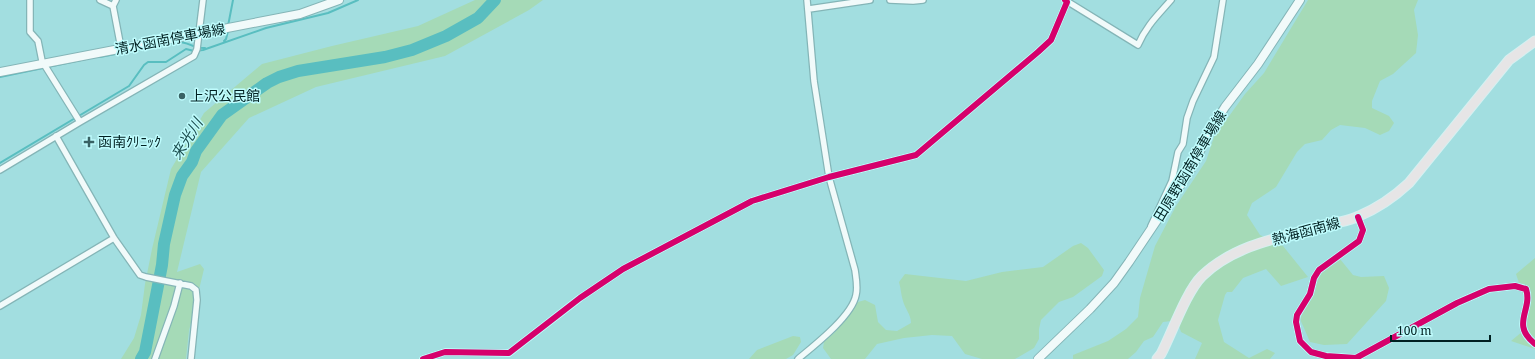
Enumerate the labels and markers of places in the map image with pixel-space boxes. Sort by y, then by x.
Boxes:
place label: 上沢公民館 [190,86,260,105]
marker: 上沢公民館 [177,91,187,101]
place label: 函南ｸﾘﾆｯｸ [98,132,161,151]
marker: 函南ｸﾘﾆｯｸ [83,136,95,148]

